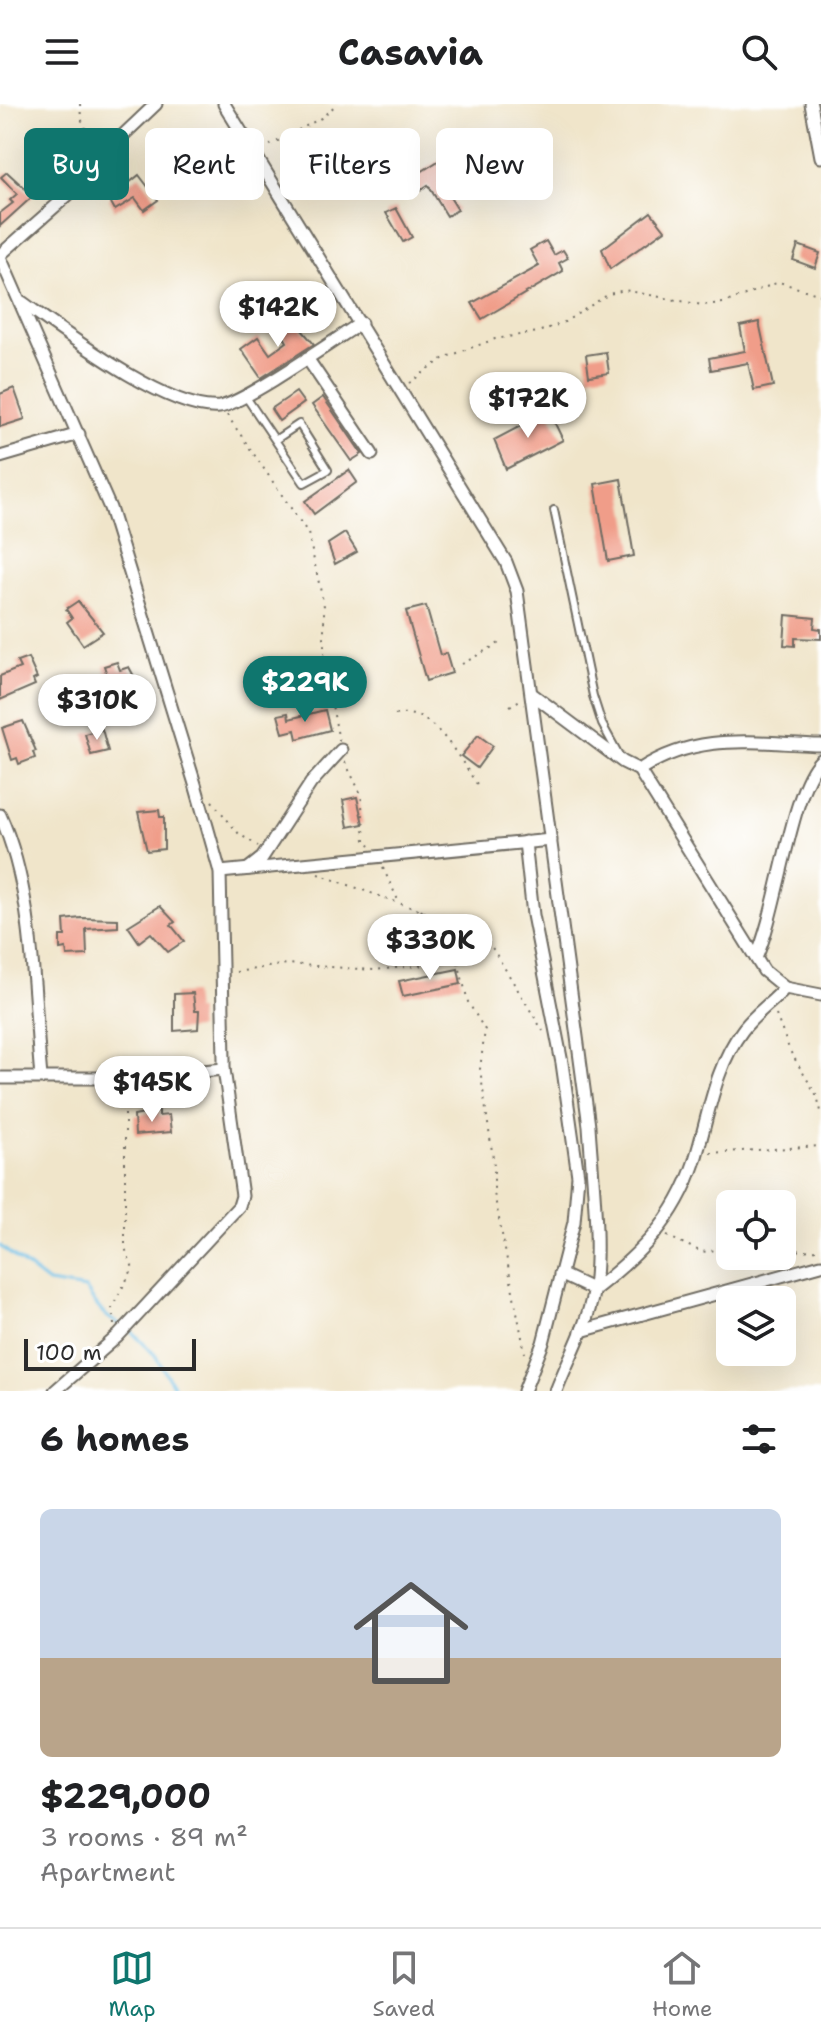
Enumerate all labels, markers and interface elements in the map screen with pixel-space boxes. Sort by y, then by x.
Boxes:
text: Casavia [338,28,483,77]
icon: menu [40,30,84,74]
icon: search [737,30,781,74]
chip: Buy [24,128,129,200]
chip: Rent [145,128,264,200]
chip: Filters [280,128,420,200]
chip: New [436,128,553,200]
pin: $142K [222,281,334,349]
text: $142K [238,289,318,324]
pin: $172K [472,372,584,440]
text: $172K [487,380,569,415]
pin: $229K [249,656,361,724]
text: $229K [261,664,349,699]
pin: $310K [41,674,153,742]
text: $310K [56,682,138,717]
pin: $330K [374,914,486,982]
text: $330K [385,922,475,957]
pin: $145K [96,1056,208,1124]
text: $145K [112,1064,192,1099]
map controls [716,1190,796,1366]
button: locate [716,1190,796,1270]
button: layers [716,1286,796,1366]
scale bar [24,1335,196,1371]
text: 100 m [36,1338,102,1367]
text: 6 homes [40,1416,189,1462]
icon: filters [737,1417,781,1461]
icon: home [339,1561,483,1705]
text: $229,000 [40,1773,211,1819]
text: 3 rooms · 89 m² [40,1819,248,1854]
text: Apartment [40,1854,176,1889]
tab: Map [108,1946,156,2023]
tab: Saved [373,1946,435,2023]
tab: Home [652,1946,713,2023]

